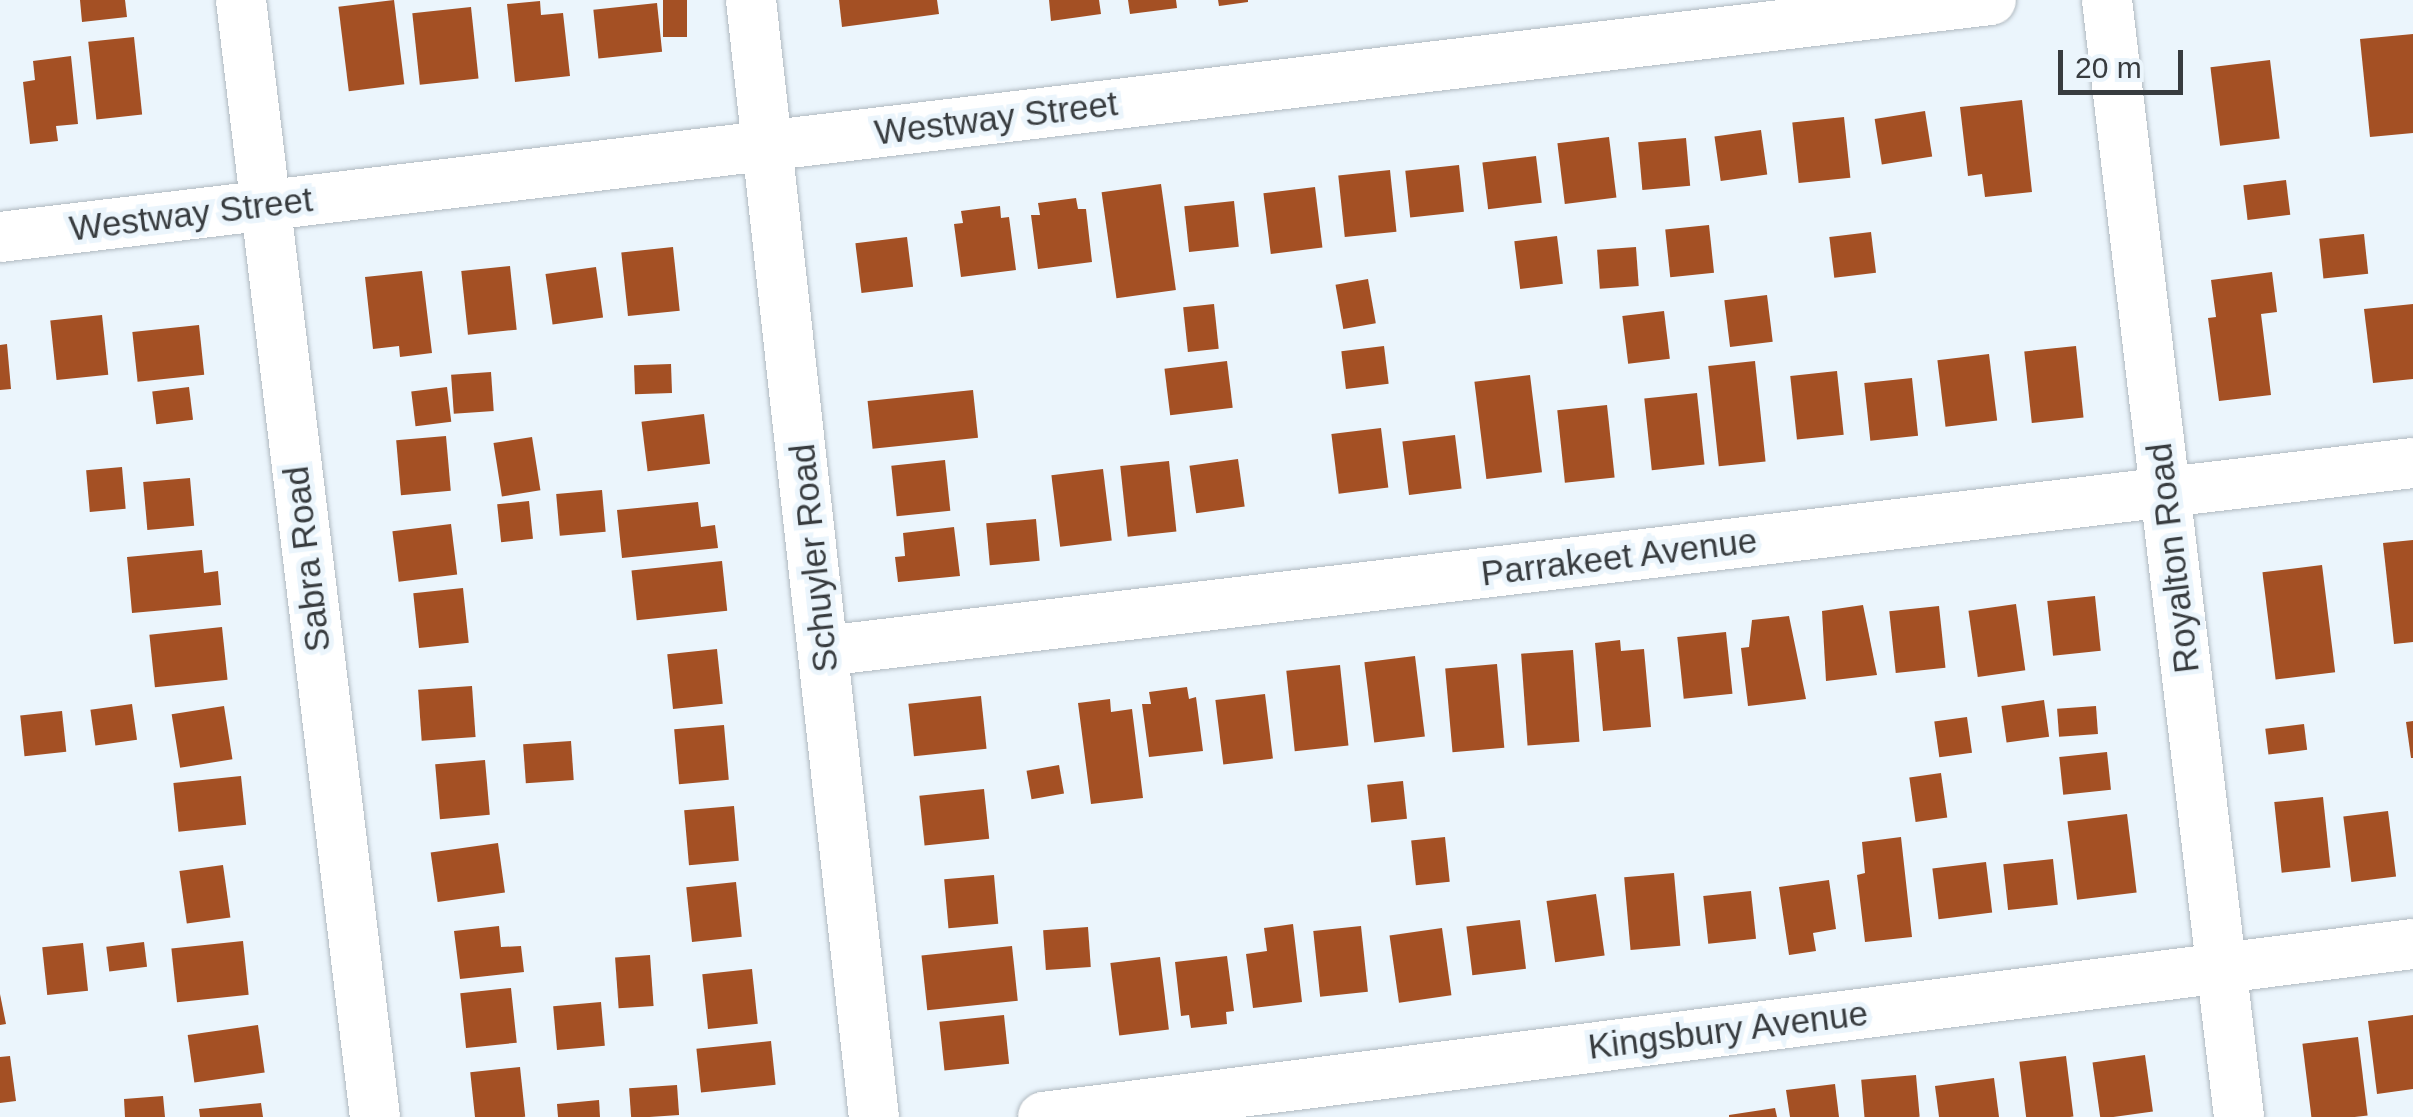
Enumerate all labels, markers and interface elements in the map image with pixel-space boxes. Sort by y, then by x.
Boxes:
scale bar [2063,30,2188,92]
text: 20 m [2075,51,2142,84]
street label: Westway Street [872,82,1120,154]
street label: Westway Street [67,178,315,250]
street label: Royalton Road [2138,441,2208,675]
street label: Schuyler Road [781,442,847,674]
street label: Sabra Road [275,464,339,654]
street label: Parrakeet Avenue [1478,519,1760,595]
street label: Kingsbury Avenue [1585,992,1871,1068]

